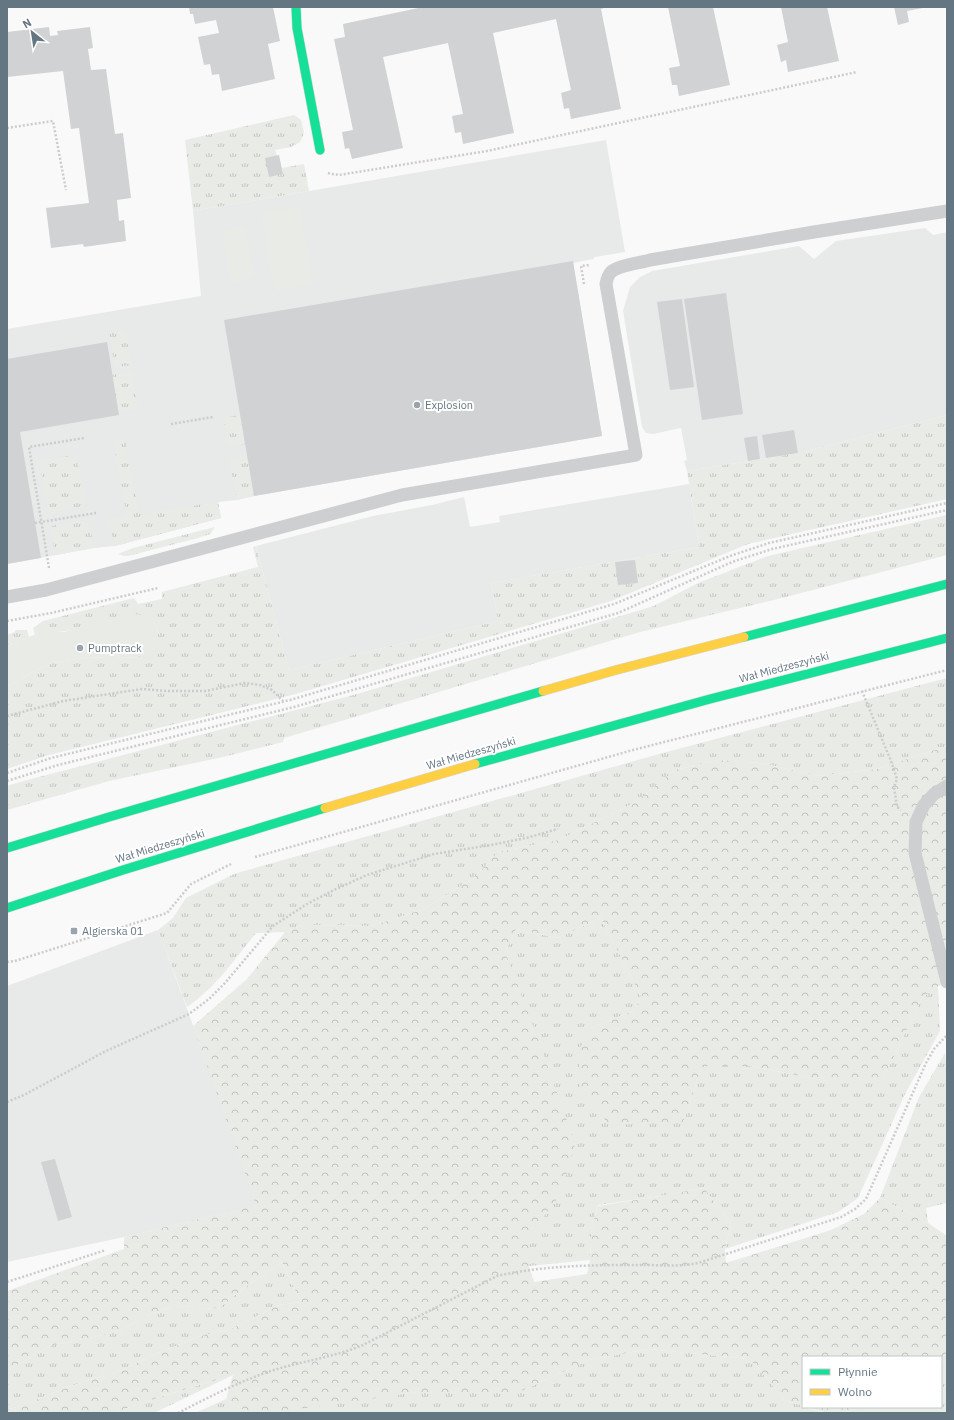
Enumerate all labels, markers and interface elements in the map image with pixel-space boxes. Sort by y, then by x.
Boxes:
north arrow [12,12,52,52]
text: N [20,15,34,31]
place label: Explosion [425,398,473,412]
marker: Explosion [412,400,422,410]
place label: Pumptrack [88,641,142,655]
marker: Pumptrack [75,643,85,653]
street label: Wał Miedzeszyński [738,648,830,686]
street label: Wał Miedzeszyński [425,734,517,772]
street label: Wał Miedzeszyński [114,826,206,866]
place label: Algierska 01 [82,924,144,938]
marker: Algierska 01 [69,926,79,936]
legend [802,1356,942,1408]
text: Płynnie [838,1364,878,1379]
text: Wolno [838,1384,872,1399]

